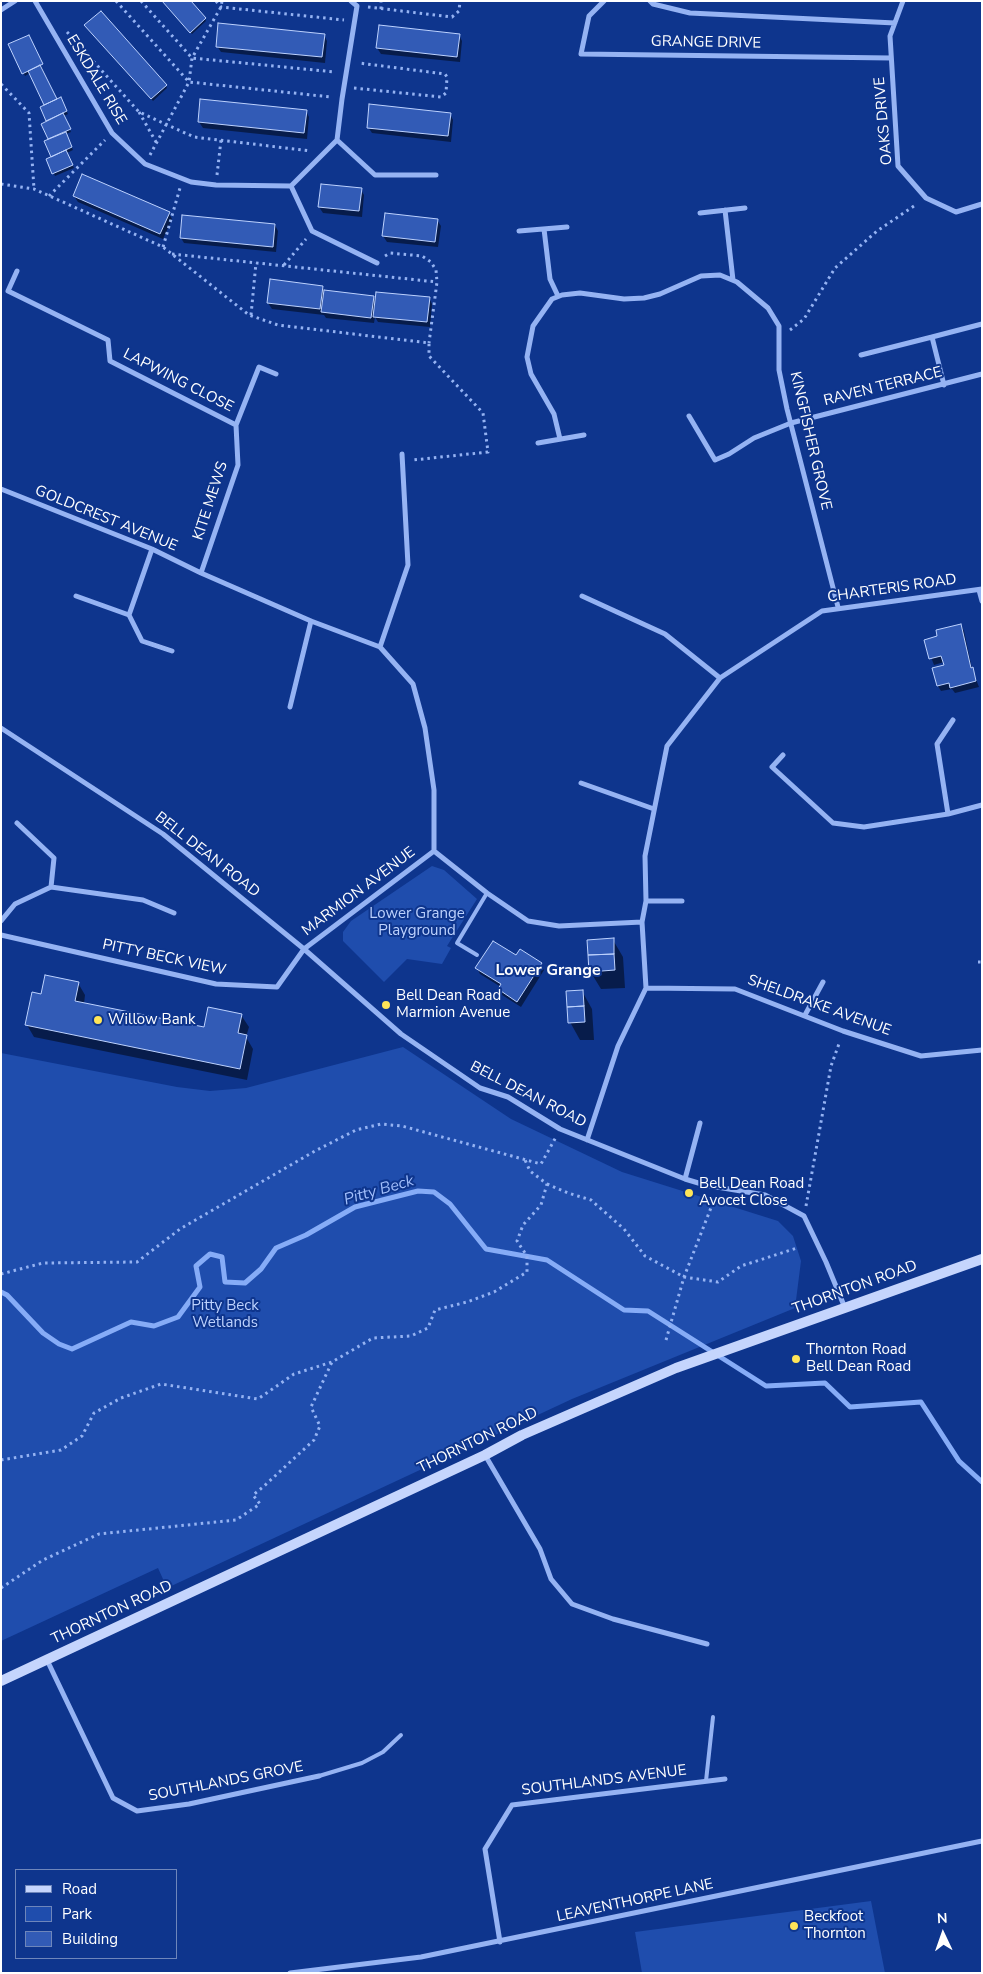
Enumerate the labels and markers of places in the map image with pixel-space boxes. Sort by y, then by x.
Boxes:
place label: Bell Dean Road Marmion Avenue [396,987,510,1022]
marker: Bell Dean Road Marmion Avenue [380,999,392,1011]
place label: Willow Bank [108,1011,196,1029]
marker: Willow Bank [92,1014,104,1026]
place label: Bell Dean Road Avocet Close [699,1175,804,1210]
marker: Bell Dean Road Avocet Close [683,1187,695,1199]
place label: Thornton Road Bell Dean Road [806,1341,911,1376]
marker: Thornton Road Bell Dean Road [790,1353,802,1365]
place label: Beckfoot Thornton [804,1908,866,1943]
marker: Beckfoot Thornton [788,1920,800,1932]

